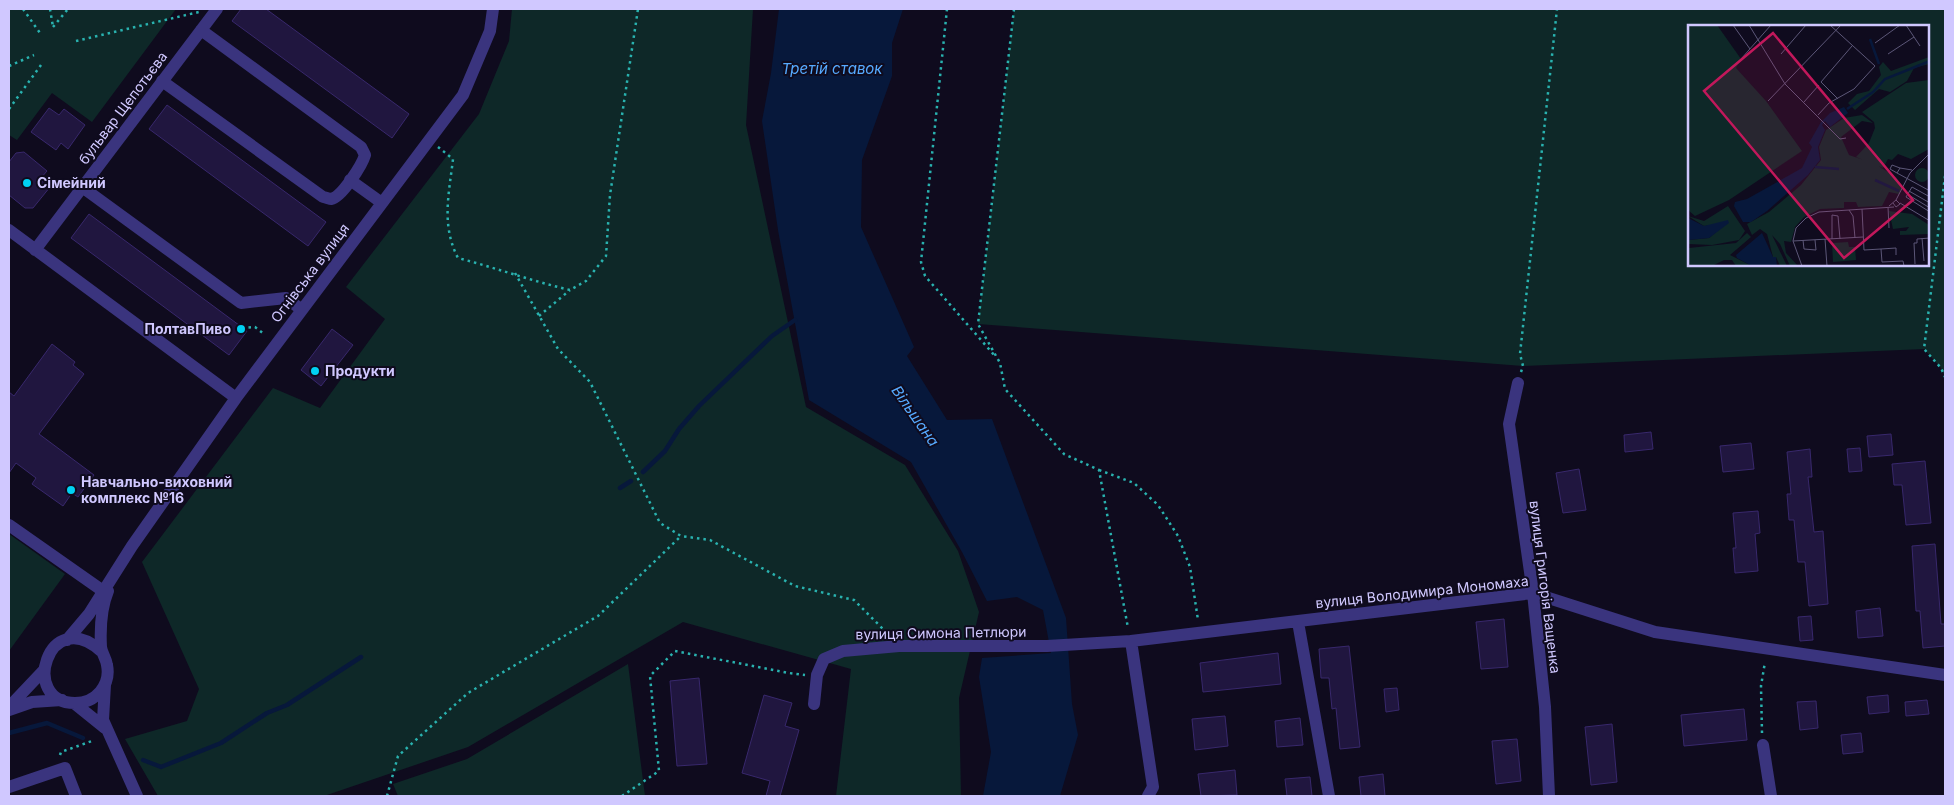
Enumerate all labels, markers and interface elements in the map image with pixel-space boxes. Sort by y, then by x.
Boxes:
inset map [1688,25,1929,266]
street label: бульвар Щепотьєва [75,48,170,167]
water label: Третій ставок [781,59,883,78]
place label: Сімейний [37,174,106,191]
marker: Сімейний [21,177,33,189]
street label: Огнівська вулиця [267,220,352,325]
place label: ПолтавПиво [145,320,231,337]
marker: ПолтавПиво [235,323,247,335]
place label: Продукти [325,362,395,379]
marker: Продукти [309,365,321,377]
water label: Вільшана [888,382,943,450]
place label: Навчально-виховний комплекс №16 [81,473,232,506]
marker: Навчально-виховний комплекс №16 [65,484,77,496]
street label: вулиця Григорія Ващенка [1526,499,1565,674]
street label: вулиця Володимира Мономаха [1315,572,1529,611]
street label: вулиця Симона Петлюри [855,623,1027,642]

